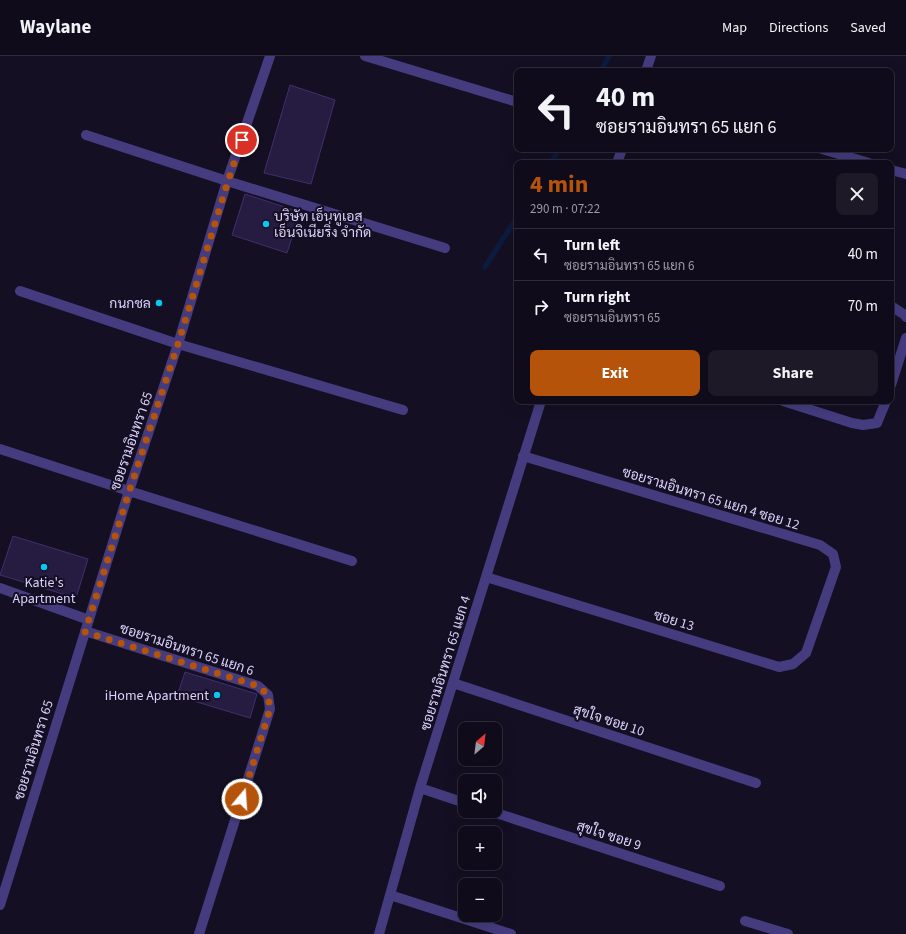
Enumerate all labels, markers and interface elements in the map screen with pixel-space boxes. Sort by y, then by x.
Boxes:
text: Waylane [20,14,91,41]
text: Map [722,18,747,38]
text: Directions [769,18,828,38]
text: Saved [850,18,886,38]
text: 40 m [596,77,655,117]
icon: left [530,84,582,136]
text: ซอยรามอินทรา 65 แยก 6 [596,115,776,140]
pin [225,123,259,157]
icon: arrive [231,129,253,151]
text: 4 min [530,167,588,202]
button: close [836,173,878,215]
text: 290 m · 07:22 [530,200,600,218]
place label: บริษัท เอ็นทูเอส เอ็นจิเนียริ่ง จำกัด [274,207,371,243]
marker: บริษัท เอ็นทูเอส เอ็นจิเนียริ่ง จำกัด [261,219,271,229]
text: Turn left [564,235,620,256]
icon: left [530,244,552,266]
text: 40 m [848,244,878,265]
text: ซอยรามอินทรา 65 แยก 6 [564,257,694,275]
text: Turn right [564,287,630,308]
place label: กนกชล [109,294,151,314]
icon: right [530,296,552,318]
text: 70 m [848,296,878,317]
marker: กนกชล [154,298,164,308]
text: ซอยรามอินทรา 65 [564,309,660,327]
button: Exit [530,350,700,396]
button: Share [708,350,878,396]
street label: ซอยรามอินทรา 65 [106,389,158,494]
street label: ซอยรามอินทรา 65 แยก 4 ซอย 12 [619,462,802,536]
marker: Katie's Apartment [39,562,49,572]
place label: Katie's Apartment [13,573,76,609]
street label: ซอยรามอินทรา 65 แยก 4 [416,593,476,733]
street label: ซอย 13 [651,605,697,637]
street label: ซอยรามอินทรา 65 แยก 6 [117,619,257,681]
place label: iHome Apartment [105,686,209,706]
marker: iHome Apartment [212,690,222,700]
street label: ซอยรามอินทรา 65 [9,698,59,803]
street label: สุขใจ ซอย 10 [570,700,647,742]
north arrow [458,722,502,766]
map controls [458,722,502,922]
button: sound [458,774,502,818]
position arrow [221,778,263,820]
street label: สุขใจ ซอย 9 [574,816,644,856]
button: + [458,826,502,870]
button: − [458,878,502,922]

